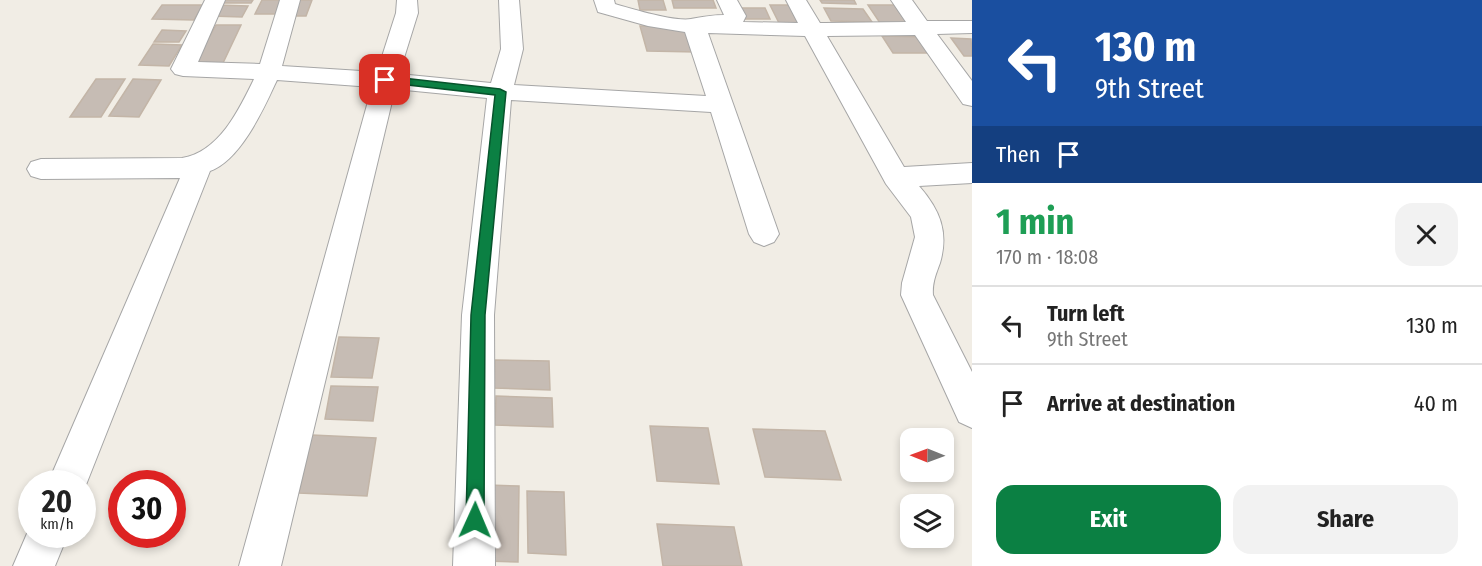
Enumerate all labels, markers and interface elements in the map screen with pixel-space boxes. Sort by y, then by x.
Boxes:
text: 130 m [1095,22,1196,72]
icon: left [996,24,1074,102]
pin [359,54,410,105]
icon: arrive [368,63,401,96]
text: 9th Street [1095,73,1204,105]
icon: arrive [1052,138,1085,171]
text: Then [996,141,1040,168]
text: 1 min [996,200,1074,244]
button: close [1395,203,1458,266]
text: 170 m · 18:08 [996,245,1098,269]
text: Turn left [1047,300,1125,327]
icon: left [996,309,1029,342]
text: 130 m [1406,312,1458,339]
text: 9th Street [1047,327,1128,351]
icon: arrive [996,387,1029,420]
text: Arrive at destination [1047,390,1235,417]
text: 40 m [1414,390,1458,417]
north arrow [900,428,954,482]
map controls [900,428,954,548]
speed limit sign: 30 [108,470,186,548]
text: 20 [42,484,72,520]
button: Exit [996,485,1221,554]
button: Share [1233,485,1458,554]
position arrow [443,488,507,552]
button: layers [900,494,954,548]
text: km/h [40,515,74,533]

